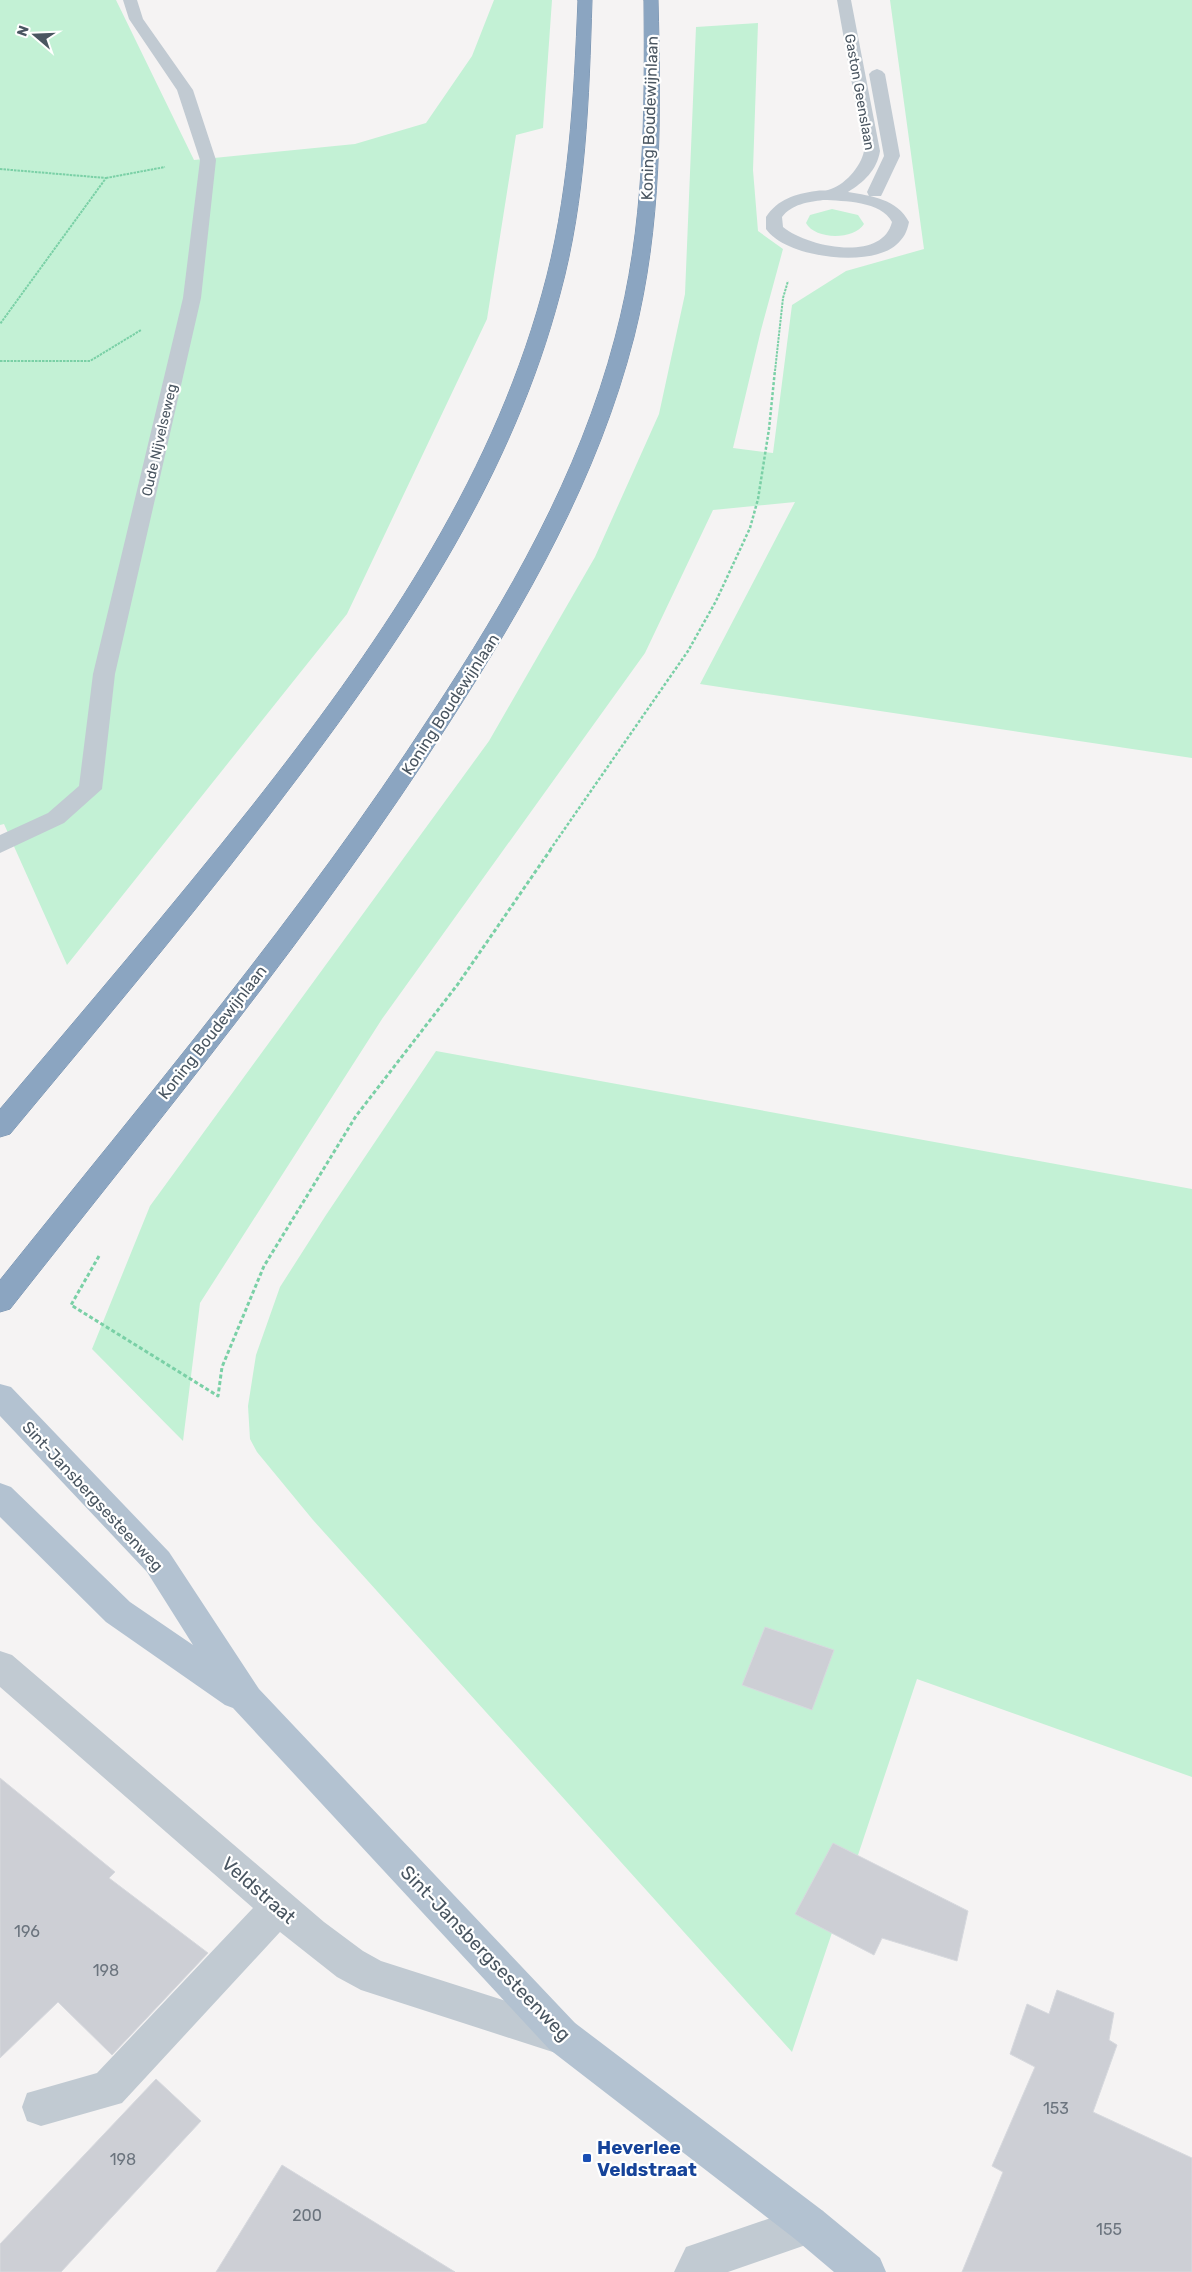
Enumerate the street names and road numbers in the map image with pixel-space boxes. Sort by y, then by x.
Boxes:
street label: Gaston Geenslaan [841,33,878,152]
street label: Koning Boudewijnlaan [637,35,662,201]
street label: Oude Nijvelseweg [138,382,181,498]
street label: Koning Boudewijnlaan [398,630,503,778]
street label: Koning Boudewijnlaan [154,962,271,1103]
street label: Sint-Jansbergsesteenweg [18,1417,167,1575]
street label: Veldstraat [217,1852,301,1929]
street label: Sint-Jansbergsesteenweg [396,1861,576,2046]

